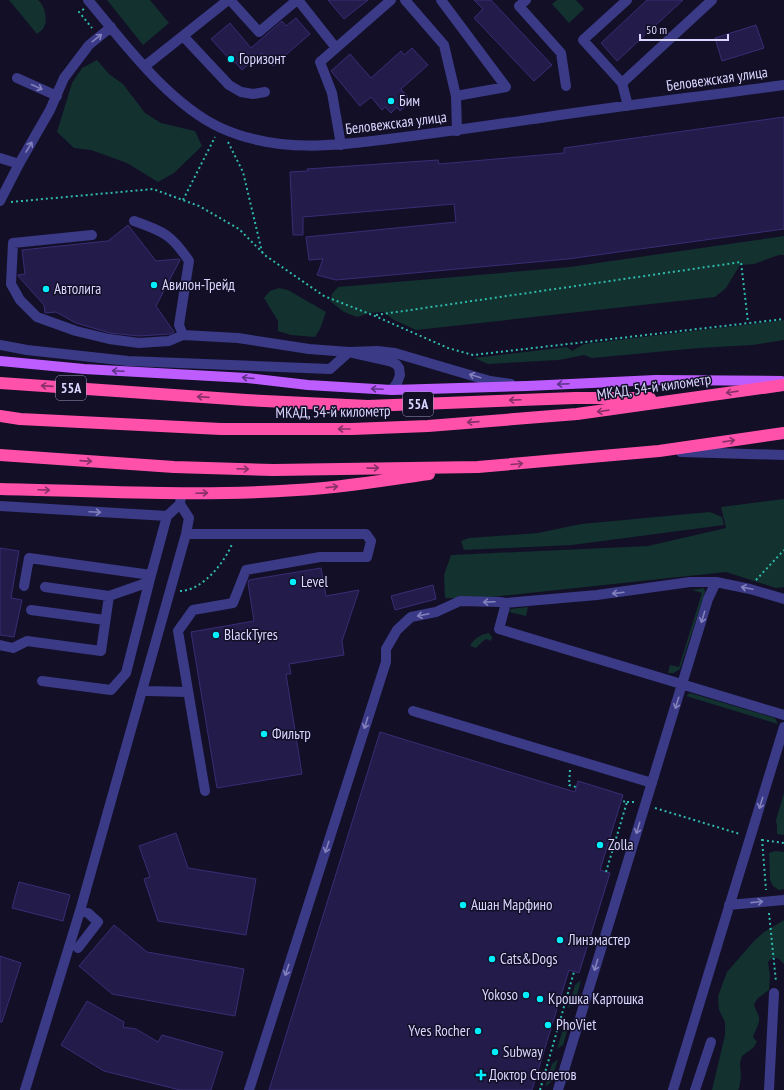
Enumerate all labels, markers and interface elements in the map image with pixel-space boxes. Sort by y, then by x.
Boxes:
scale bar [640,16,728,42]
text: 50 m [646,22,667,37]
one-way arrow [92,34,103,43]
place label: Горизонт [239,49,286,68]
marker: Горизонт [226,54,236,64]
street label: Беловежская улица [665,62,769,95]
one-way arrow [30,84,42,91]
place label: Бим [399,91,420,110]
marker: Бим [386,96,396,106]
street label: Беловежская улица [344,107,448,138]
one-way arrow [25,141,33,153]
place label: Авилон-Трейд [162,275,235,294]
place label: Автолига [54,279,101,298]
marker: Авилон-Трейд [149,280,159,290]
marker: Автолига [41,284,51,294]
one-way arrow [112,367,125,374]
street label: МКАД, 54-й километр [596,369,712,404]
one-way arrow [469,372,482,379]
one-way arrow [242,375,255,382]
road number: 55А [56,376,86,400]
one-way arrow [557,381,570,388]
one-way arrow [41,382,54,389]
one-way arrow [371,385,384,392]
one-way arrow [725,388,738,396]
road number: 55А [403,392,433,416]
one-way arrow [197,393,210,400]
one-way arrow [509,397,522,404]
street label: МКАД, 54-й километр [275,401,391,422]
one-way arrow [597,407,610,415]
one-way arrow [467,419,480,426]
one-way arrow [338,425,351,433]
one-way arrow [722,437,735,445]
one-way arrow [79,458,92,465]
one-way arrow [510,460,523,467]
one-way arrow [366,464,379,472]
one-way arrow [236,465,249,473]
one-way arrow [325,483,338,490]
one-way arrow [37,486,50,494]
one-way arrow [195,489,208,497]
one-way arrow [88,508,101,515]
place label: Level [301,572,329,591]
marker: Level [288,577,298,587]
one-way arrow [741,584,754,592]
one-way arrow [612,589,625,597]
one-way arrow [483,598,496,606]
one-way arrow [699,610,706,623]
one-way arrow [417,611,430,619]
place label: BlackTyres [224,625,278,644]
marker: BlackTyres [211,630,221,640]
one-way arrow [673,697,680,710]
one-way arrow [362,716,370,728]
place label: Фильтр [272,724,311,743]
marker: Фильтр [259,729,269,739]
one-way arrow [757,797,764,810]
one-way arrow [634,821,642,833]
place label: Zolla [608,835,633,854]
one-way arrow [323,840,330,853]
marker: Zolla [595,840,605,850]
place label: Ашан Марфино [471,895,553,914]
one-way arrow [750,898,763,905]
marker: Ашан Марфино [458,900,468,910]
place label: Линзмастер [567,930,630,949]
marker: Линзмастер [555,935,565,945]
place label: Cats&Dogs [500,949,558,968]
marker: Cats&Dogs [487,954,497,964]
one-way arrow [592,959,599,972]
one-way arrow [283,964,291,976]
place label: Yokoso [482,985,518,1004]
place label: Крошка Картошка [548,989,644,1008]
marker: Yokoso [521,990,531,1000]
marker: Крошка Картошка [535,994,545,1004]
place label: PhoViet [556,1015,596,1034]
marker: PhoViet [543,1020,553,1030]
place label: Yves Rocher [408,1021,471,1040]
marker: Yves Rocher [473,1026,483,1036]
place label: Subway [503,1042,543,1061]
marker: Subway [490,1047,500,1057]
place label: Доктор Столетов [489,1065,577,1084]
marker: Доктор Столетов [476,1070,486,1080]

